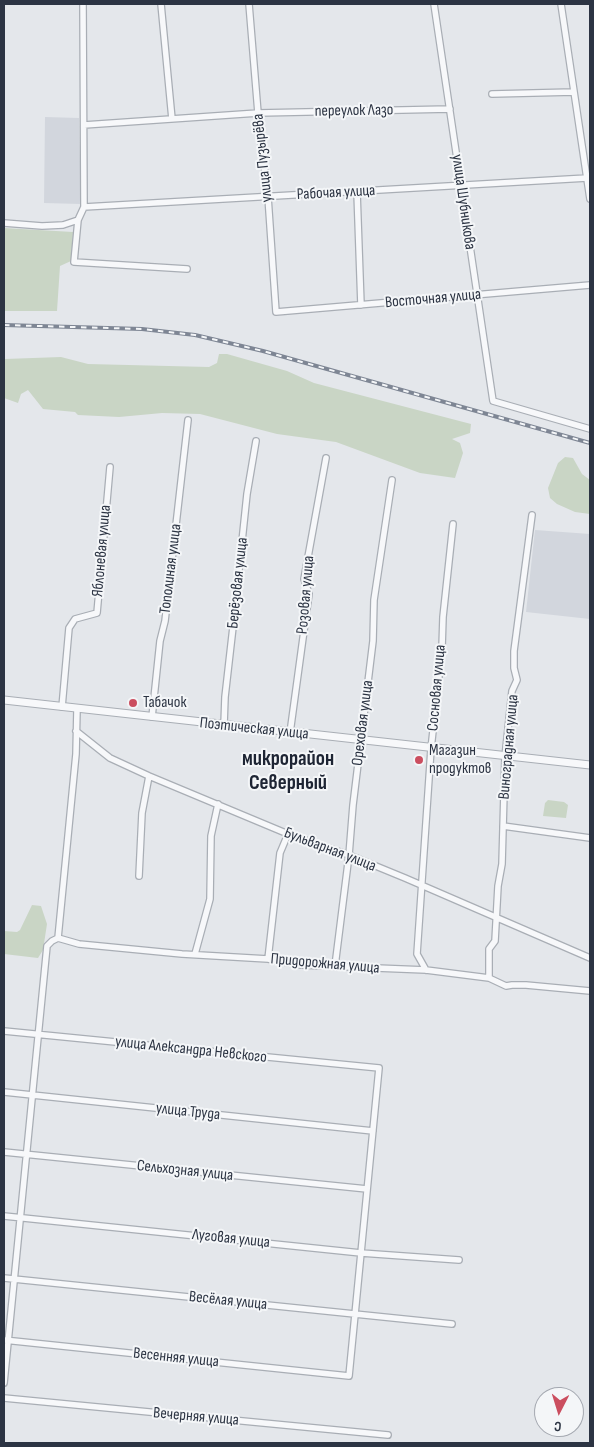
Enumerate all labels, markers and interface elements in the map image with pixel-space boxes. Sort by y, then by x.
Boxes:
street label: переулок Лазо [314,101,394,121]
street label: улица Пузырёва [249,113,277,203]
street label: улица Шубникова [447,153,479,251]
street label: Рабочая улица [296,181,376,205]
street label: Восточная улица [384,285,482,313]
street label: Яблоневая улица [88,504,116,598]
street label: Тополиная улица [156,523,186,615]
street label: Берёзовая улица [224,536,252,630]
street label: Розовая улица [293,555,319,635]
street label: Сосновая улица [424,644,450,732]
street label: Ореховая улица [348,679,378,767]
place label: Табачок [143,693,186,713]
street label: Виноградная улица [495,694,523,800]
marker: Табачок [127,697,139,709]
street label: Поэтическая улица [199,714,309,744]
place label: Магазин продуктов [429,741,492,779]
district label: микрорайон Северный [242,747,334,797]
marker: Магазин продуктов [413,754,425,766]
street label: Бульварная улица [281,824,379,876]
street label: Придорожная улица [270,950,380,978]
street label: улица Александра Невского [114,1032,268,1068]
street label: улица Труда [155,1099,221,1125]
street label: Сельхозная улица [136,1156,234,1186]
street label: Луговая улица [191,1225,271,1253]
street label: Весёлая улица [188,1287,268,1315]
street label: Весенняя улица [132,1344,220,1372]
north arrow [534,1387,584,1437]
street label: Вечерняя улица [152,1404,240,1430]
text: С [553,1418,562,1435]

